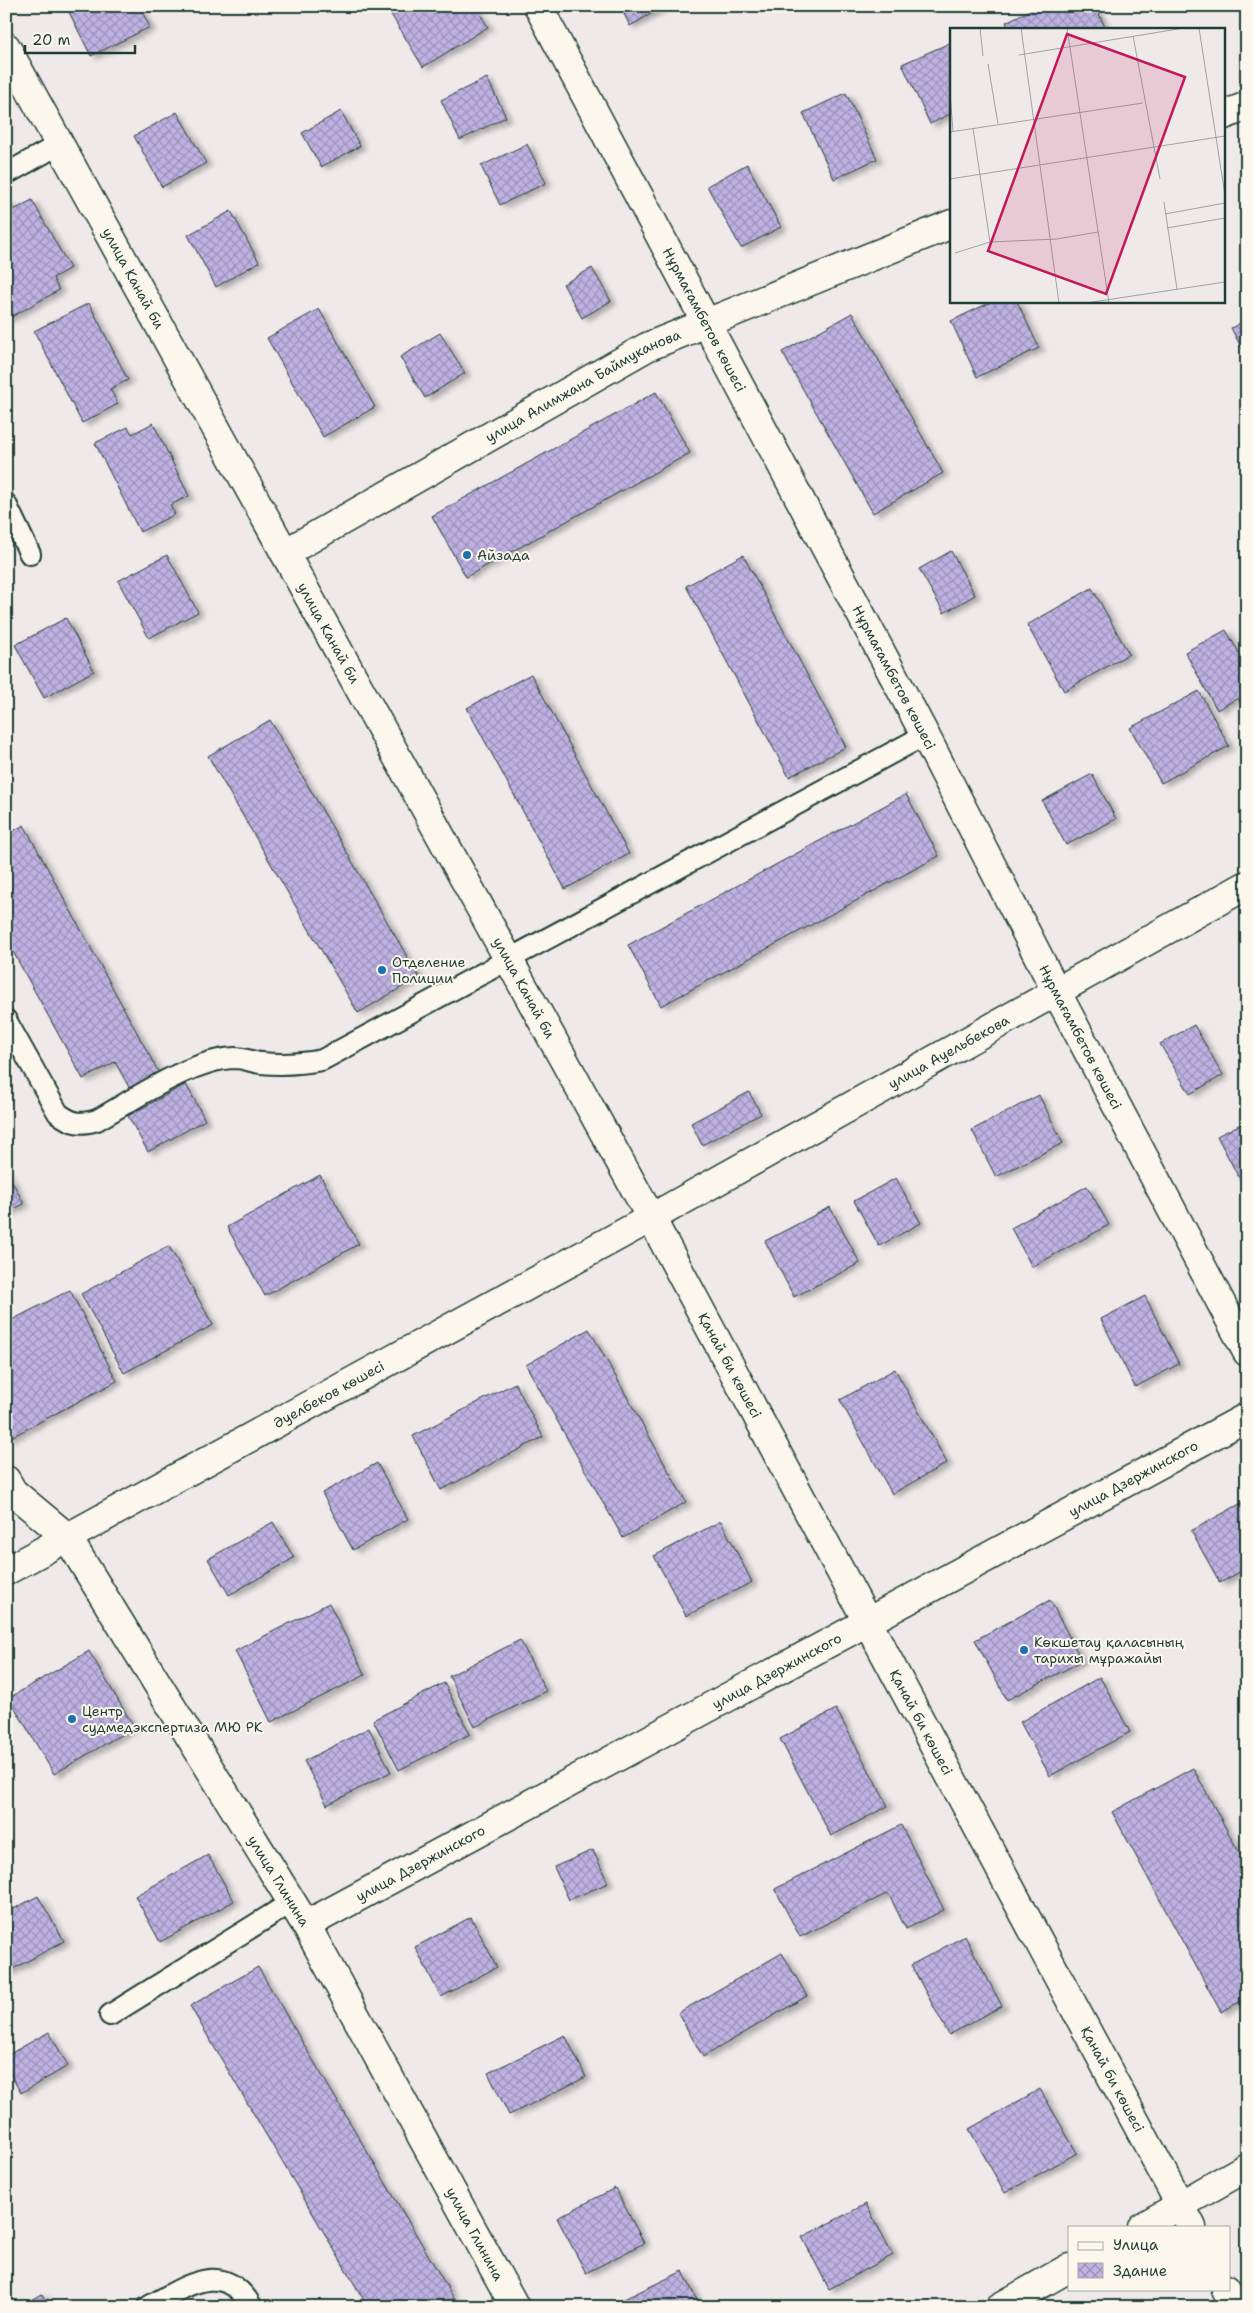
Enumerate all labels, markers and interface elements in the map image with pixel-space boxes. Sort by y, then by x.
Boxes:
scale bar [25,22,135,54]
inset map [950,28,1226,302]
text: 20 m [32,30,71,50]
street label: улица Канай би [98,224,168,332]
street label: Нұрмағамбетов көшесі [659,244,750,395]
street label: улица Алимжана Баймуканова [482,325,684,446]
place label: Айзада [477,546,530,564]
marker: Айзада [461,549,473,561]
street label: улица Канай би [294,579,364,687]
street label: Нұрмағамбетов көшесі [849,602,940,753]
street label: улица Канай би [489,934,559,1042]
place label: Отделение Полиции [392,953,466,987]
street label: Нұрмағамбетов көшесі [1035,962,1126,1112]
marker: Отделение Полиции [376,964,388,976]
street label: улица Ауельбекова [885,1011,1013,1093]
street label: Қанай би көшесі [694,1309,766,1421]
street label: Әуелбеков көшесі [270,1357,387,1432]
street label: улица Дзержинского [1065,1436,1201,1521]
street label: улица Дзержинского [709,1629,845,1713]
place label: Көкшетау қаласының тарихы мұражайы [1034,1633,1184,1667]
marker: Көкшетау қаласының тарихы мұражайы [1018,1644,1030,1656]
street label: Қанай би көшесі [886,1666,957,1778]
place label: Центр судмедэкспертиза МЮ РК [82,1702,263,1736]
marker: Центр судмедэкспертиза МЮ РК [66,1713,78,1725]
street label: улица Дзержинского [353,1821,488,1905]
street label: улица Глинина [244,1832,314,1930]
street label: Қанай би көшесі [1077,2023,1148,2135]
street label: улица Глинина [442,2184,508,2284]
legend [1068,2226,1230,2290]
text: Улица [1113,2235,1159,2255]
text: Здание [1113,2261,1167,2281]

